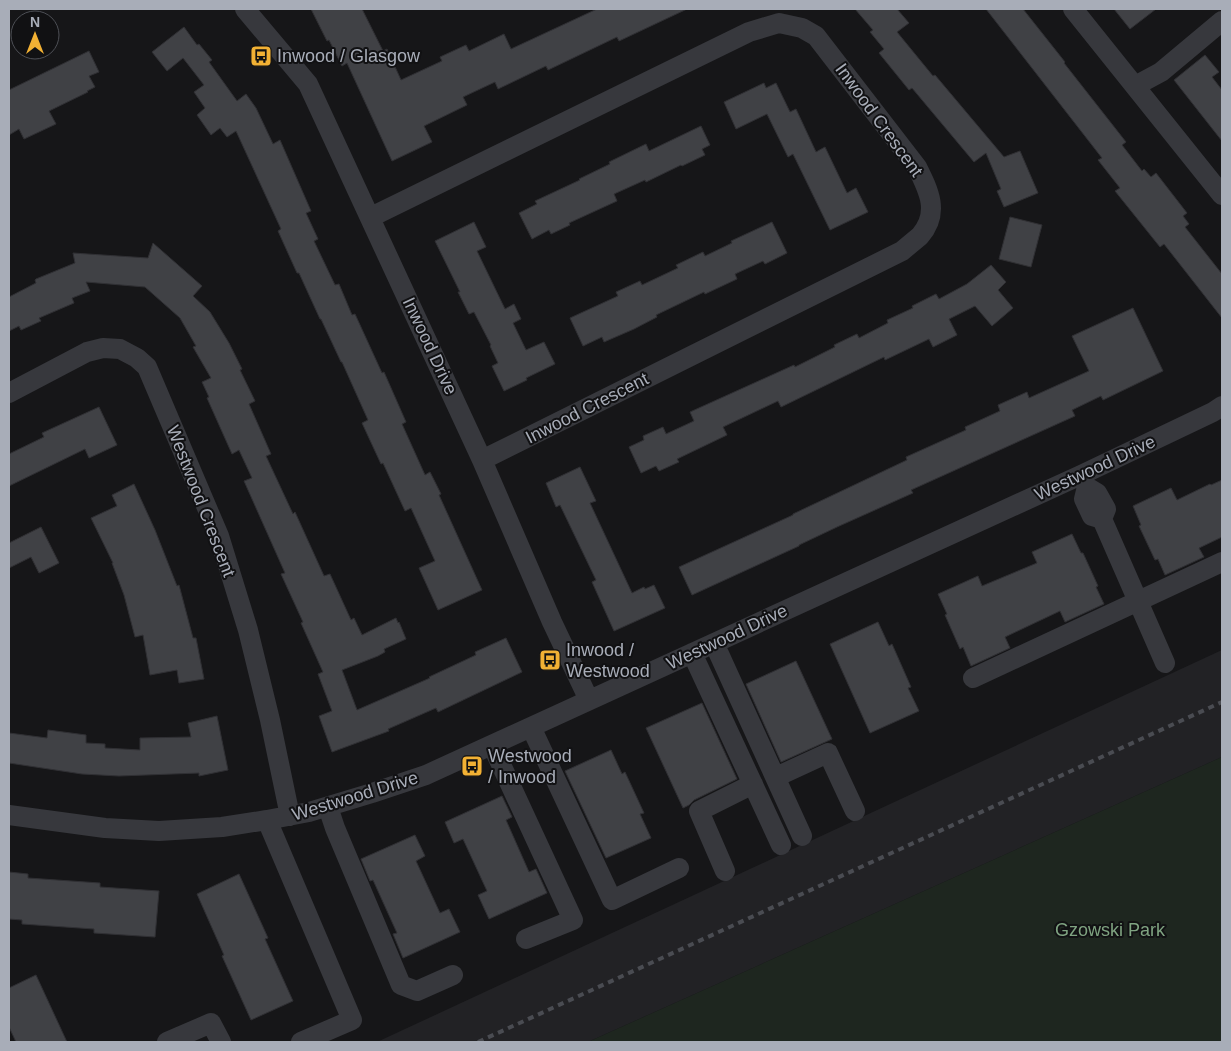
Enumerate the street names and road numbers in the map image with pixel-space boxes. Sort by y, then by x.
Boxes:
street label: Inwood Crescent [831,59,927,181]
street label: Inwood Drive [399,294,461,398]
street label: Inwood Crescent [522,368,652,448]
street label: Westwood Crescent [163,422,239,580]
street label: Westwood Drive [1032,431,1158,505]
street label: Westwood Drive [664,600,790,674]
street label: Westwood Drive [290,767,420,825]

